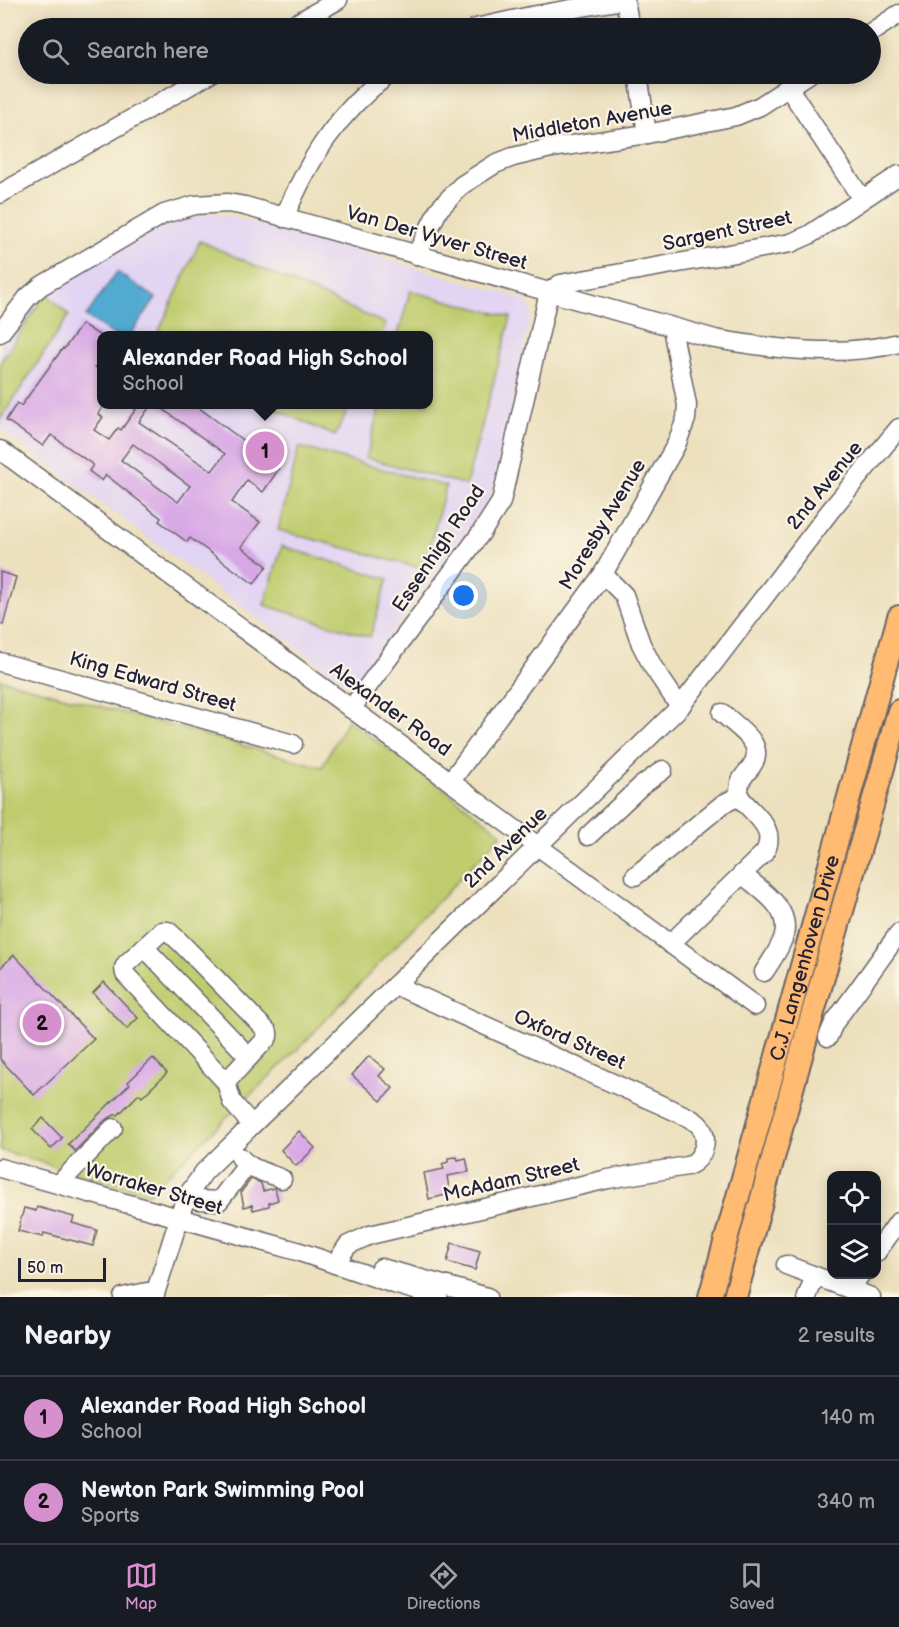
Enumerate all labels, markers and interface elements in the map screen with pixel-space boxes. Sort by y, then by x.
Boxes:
search box [18,18,881,84]
icon: search [39,35,72,68]
text: Search here [87,38,209,65]
street label: Middleton Avenue [510,96,674,148]
street label: Van Der Vyver Street [344,201,530,275]
street label: Sargent Street [661,206,794,256]
popup [97,331,433,409]
text: Alexander Road High School [122,345,408,372]
text: School [122,372,183,396]
pin: 1 [246,428,284,474]
street label: 2nd Avenue [782,436,868,535]
street label: Moresby Avenue [554,455,651,594]
street label: Essenhigh Road [387,480,490,617]
your location [449,581,478,610]
street label: King Edward Street [67,647,239,717]
street label: Alexander Road [325,658,456,762]
street label: 2nd Avenue [459,802,553,894]
street label: C.J. Langenhoven Drive [765,852,845,1064]
pin: 2 [22,1000,62,1046]
street label: Oxford Street [510,1005,629,1075]
street label: McAdam Street [441,1153,582,1207]
street label: Worraker Street [82,1158,225,1220]
map controls [827,1171,881,1279]
button: locate [827,1171,881,1225]
button: layers [827,1225,881,1279]
scale bar [18,1255,106,1282]
text: 50 m [27,1259,63,1278]
text: Nearby [24,1321,111,1352]
text: 2 results [798,1324,875,1348]
text: Alexander Road High School [81,1393,366,1420]
text: 1 [39,1406,48,1430]
text: 140 m [821,1406,875,1430]
text: School [81,1420,142,1444]
text: Newton Park Swimming Pool [81,1477,364,1504]
text: 2 [38,1490,49,1514]
text: 340 m [817,1490,875,1514]
text: Sports [81,1504,139,1528]
tab: Map [125,1559,158,1614]
tab: Directions [407,1559,480,1614]
tab: Saved [729,1559,774,1614]

